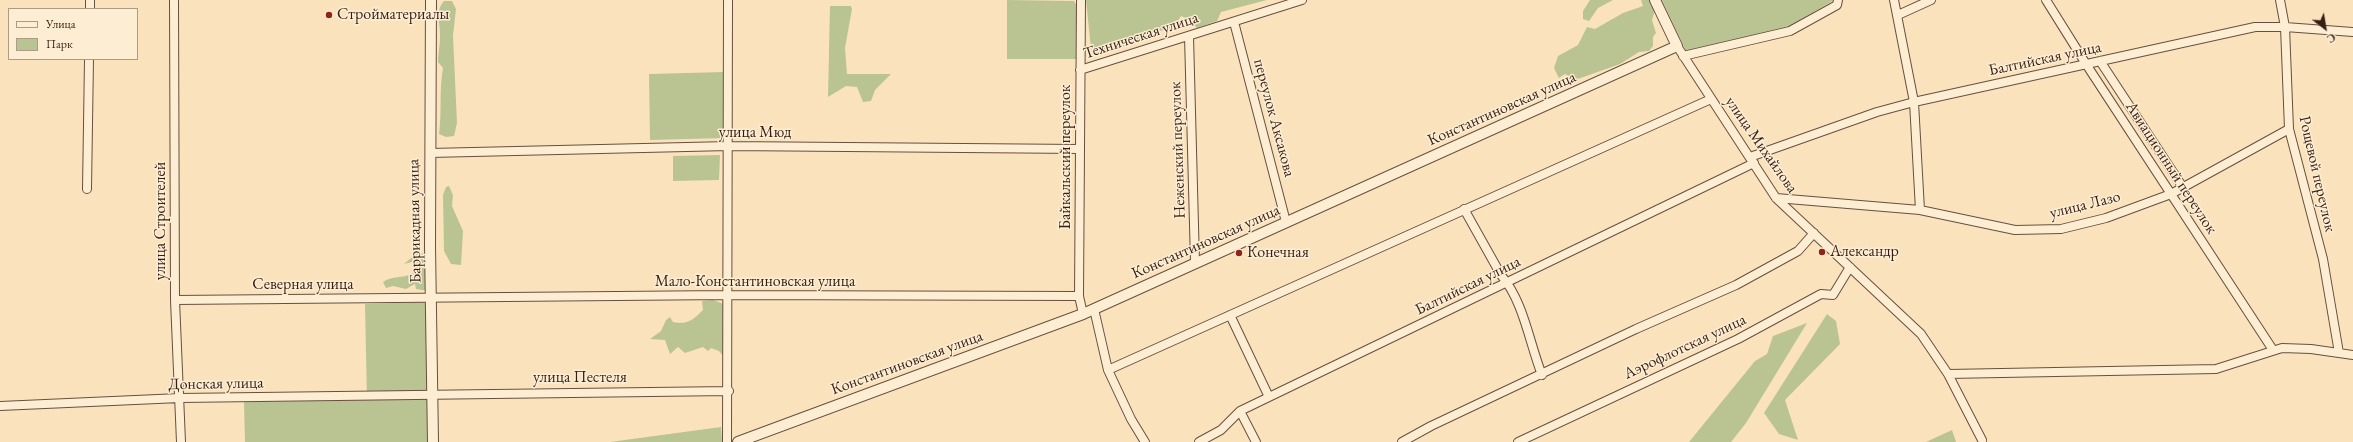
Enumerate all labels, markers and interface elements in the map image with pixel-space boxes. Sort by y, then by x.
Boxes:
place label: Стройматериалы [337,5,449,25]
legend [8,8,138,60]
street label: Техническая улица [1081,8,1201,64]
north arrow [2305,8,2345,48]
marker: Стройматериалы [324,10,334,20]
text: Улица [46,16,76,32]
text: С [2324,30,2338,46]
text: Парк [46,36,73,52]
street label: Балтийская улица [1987,38,2103,80]
street label: переулок Аксакова [1249,57,1299,179]
street label: Константиновская улица [1425,68,1579,150]
street label: Неженский переулок [1166,81,1190,219]
street label: Байкальский переулок [1056,85,1076,229]
street label: улица Михайлова [1721,93,1801,197]
street label: Авиационный переулок [2121,98,2221,238]
street label: Рощевой переулок [2294,114,2340,234]
street label: улица Мюд [719,123,791,143]
street label: Баррикадная улица [404,159,426,283]
street label: улица Строителей [151,162,171,280]
street label: улица Лазо [2048,187,2122,223]
street label: Константиновская улица [1129,201,1283,283]
place label: Александр [1830,242,1899,262]
place label: Конечная [1247,243,1309,263]
marker: Александр [1817,247,1827,257]
marker: Конечная [1234,248,1244,258]
street label: Балтийская улица [1412,252,1524,320]
street label: Мало-Константиновская улица [655,272,855,292]
street label: Северная улица [252,275,354,295]
street label: Аэрофлотская улица [1621,310,1749,384]
street label: Константиновская улица [828,327,986,399]
street label: улица Пестеля [533,368,627,388]
street label: Донская улица [168,374,264,394]

